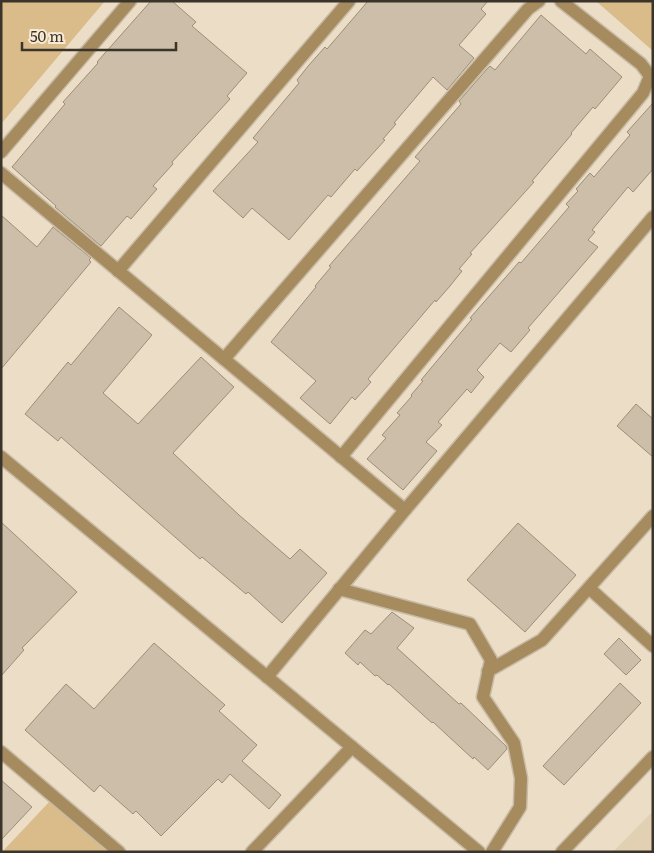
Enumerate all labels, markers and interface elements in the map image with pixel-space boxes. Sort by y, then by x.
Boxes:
scale bar [22,20,176,52]
text: 50 m [30,24,64,47]

